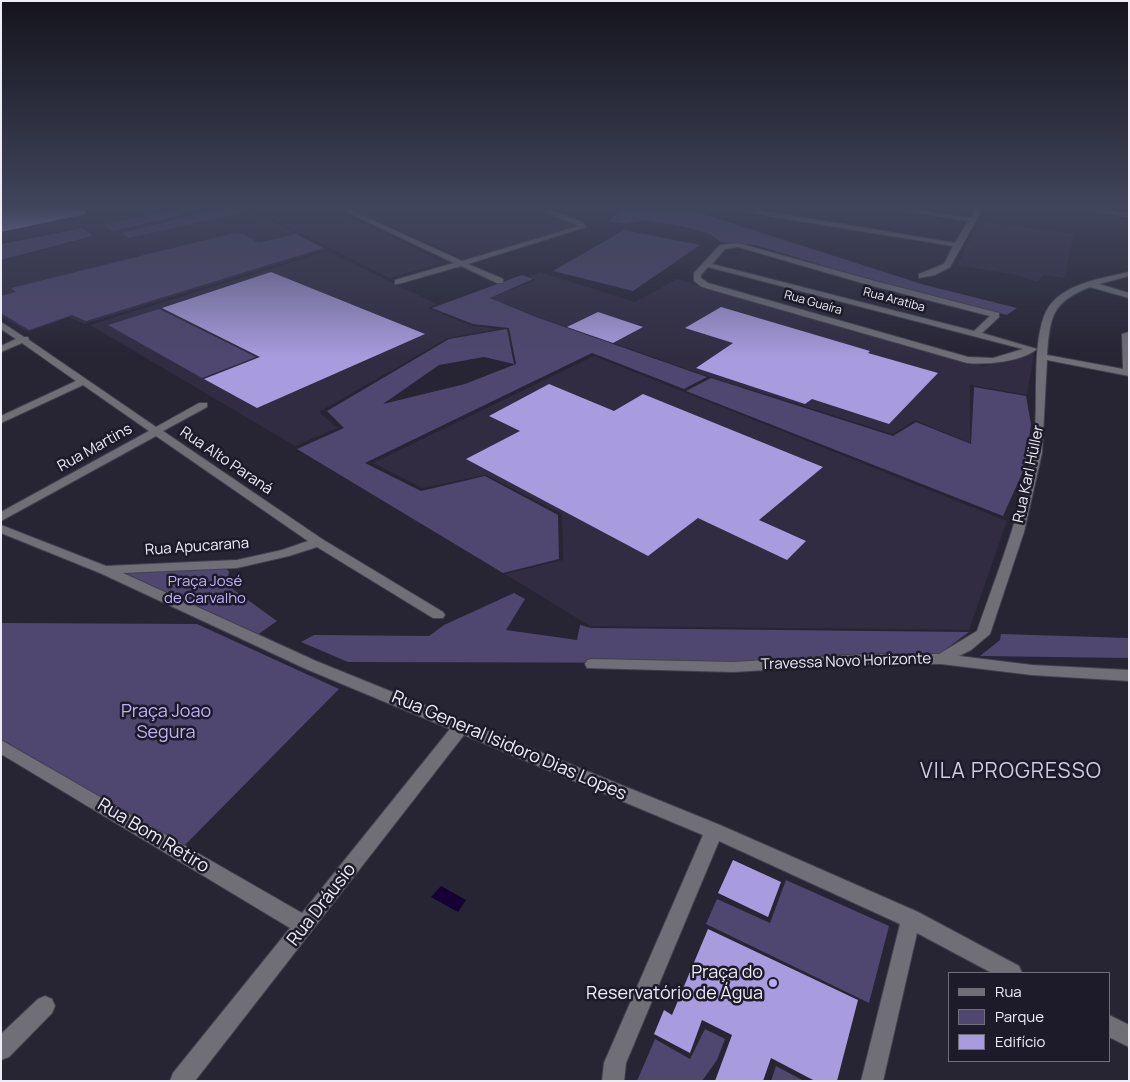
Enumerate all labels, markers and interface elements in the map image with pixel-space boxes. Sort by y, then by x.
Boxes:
street label: Rua Aratiba [861,285,927,315]
street label: Rua Guaíra [782,288,844,318]
street label: Rua Martins [55,420,135,476]
street label: Rua Alto Paraná [176,423,276,499]
street label: Rua Karl Hüller [1010,424,1048,524]
street label: Rua Apucarana [144,534,250,560]
park label: Praça José de Carvalho [164,573,246,608]
street label: Travessa Novo Horizonte [761,650,931,674]
street label: Rua General Isidoro Dias Lopes [388,687,630,805]
park label: Praça Joao Segura [121,701,211,744]
district label: VILA PROGRESSO [918,759,1104,785]
street label: Rua Bom Retiro [93,794,213,878]
street label: Rua Dráusio [283,859,361,951]
place label: Praça do Reservatório de Água [586,962,763,1004]
legend [948,972,1110,1062]
marker: Praça do Reservatório de Água [767,977,779,989]
text: Rua [995,981,1022,1002]
text: Parque [995,1006,1044,1027]
text: Edifício [995,1031,1045,1052]

